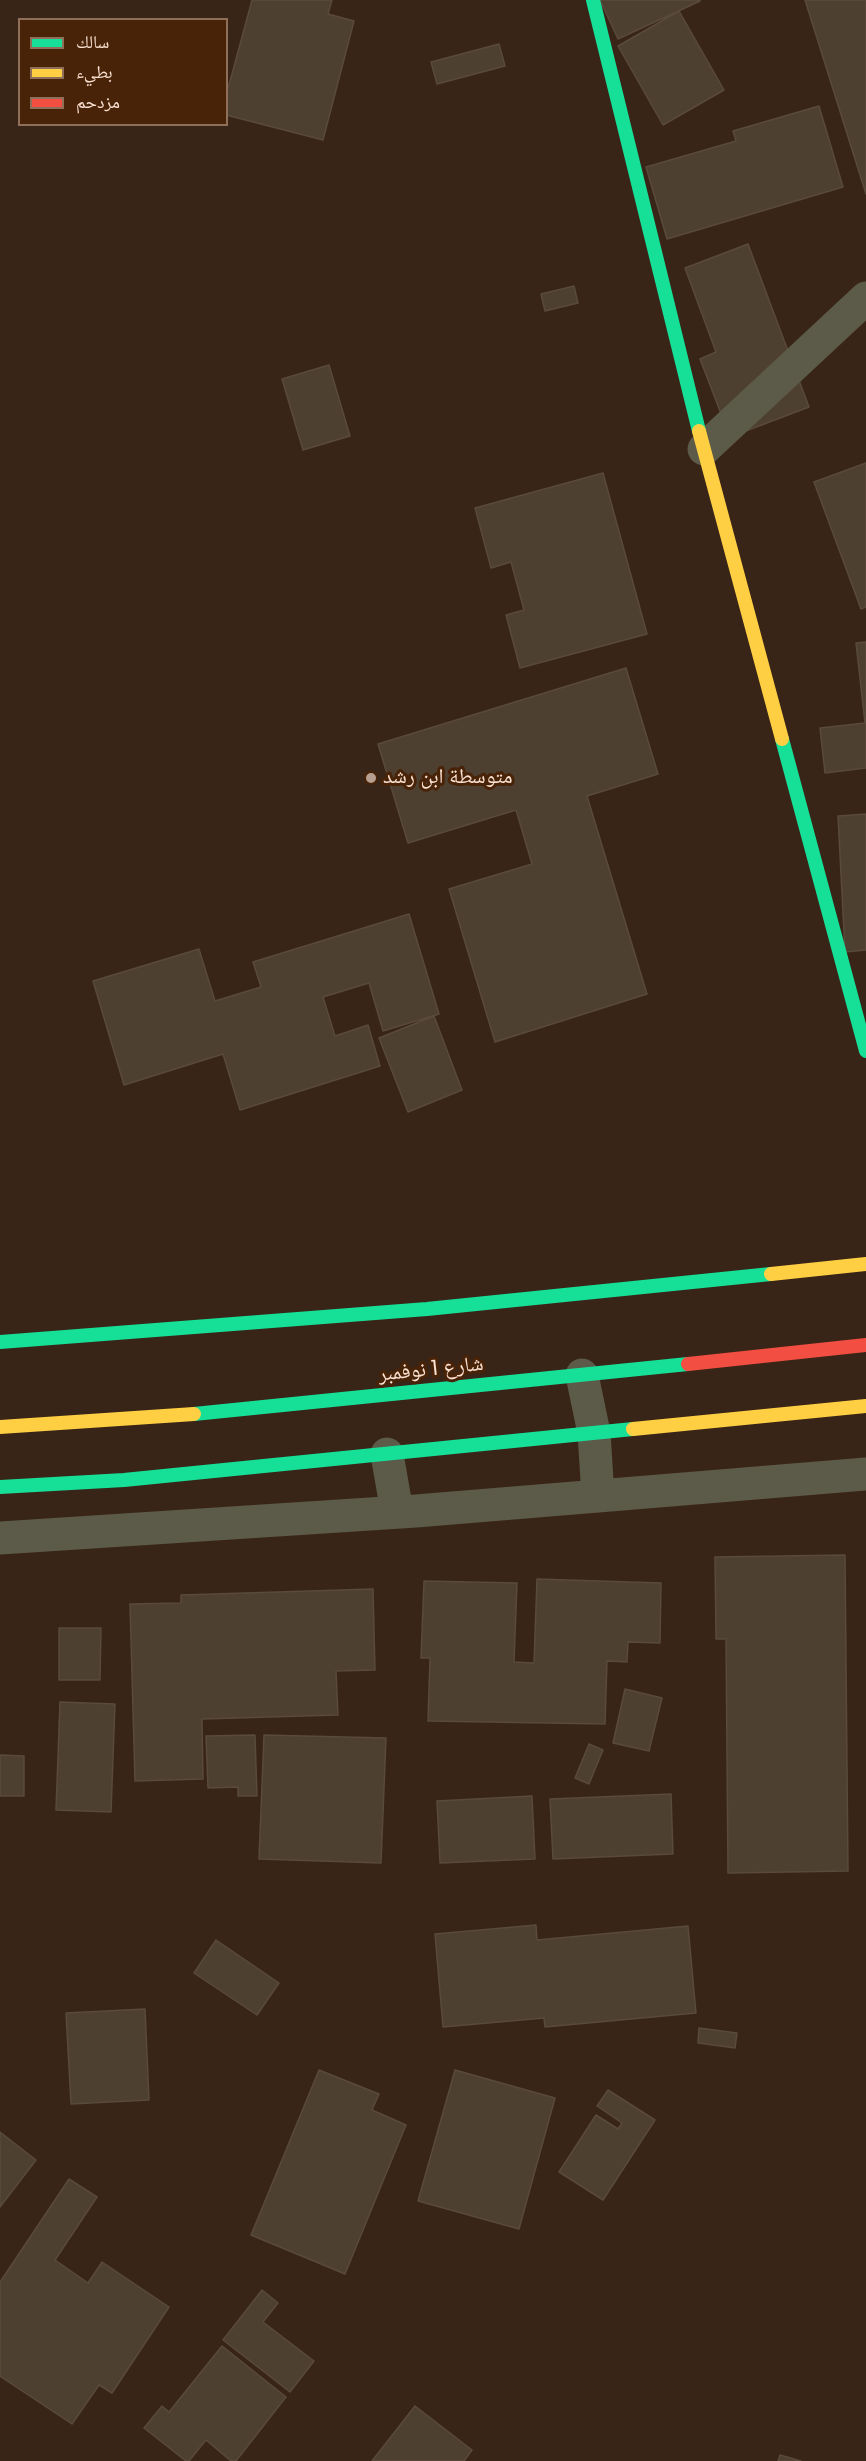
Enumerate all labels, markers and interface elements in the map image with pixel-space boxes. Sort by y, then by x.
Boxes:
legend [18,18,228,126]
text: سالك [76,29,109,54]
text: بطيء [76,59,113,84]
text: مزدحم [76,89,120,114]
place label: متوسطة ابن رشد [383,765,513,791]
marker: متوسطة ابن رشد [364,771,378,785]
street label: شارع 1 نوفمبر [377,1352,485,1388]

